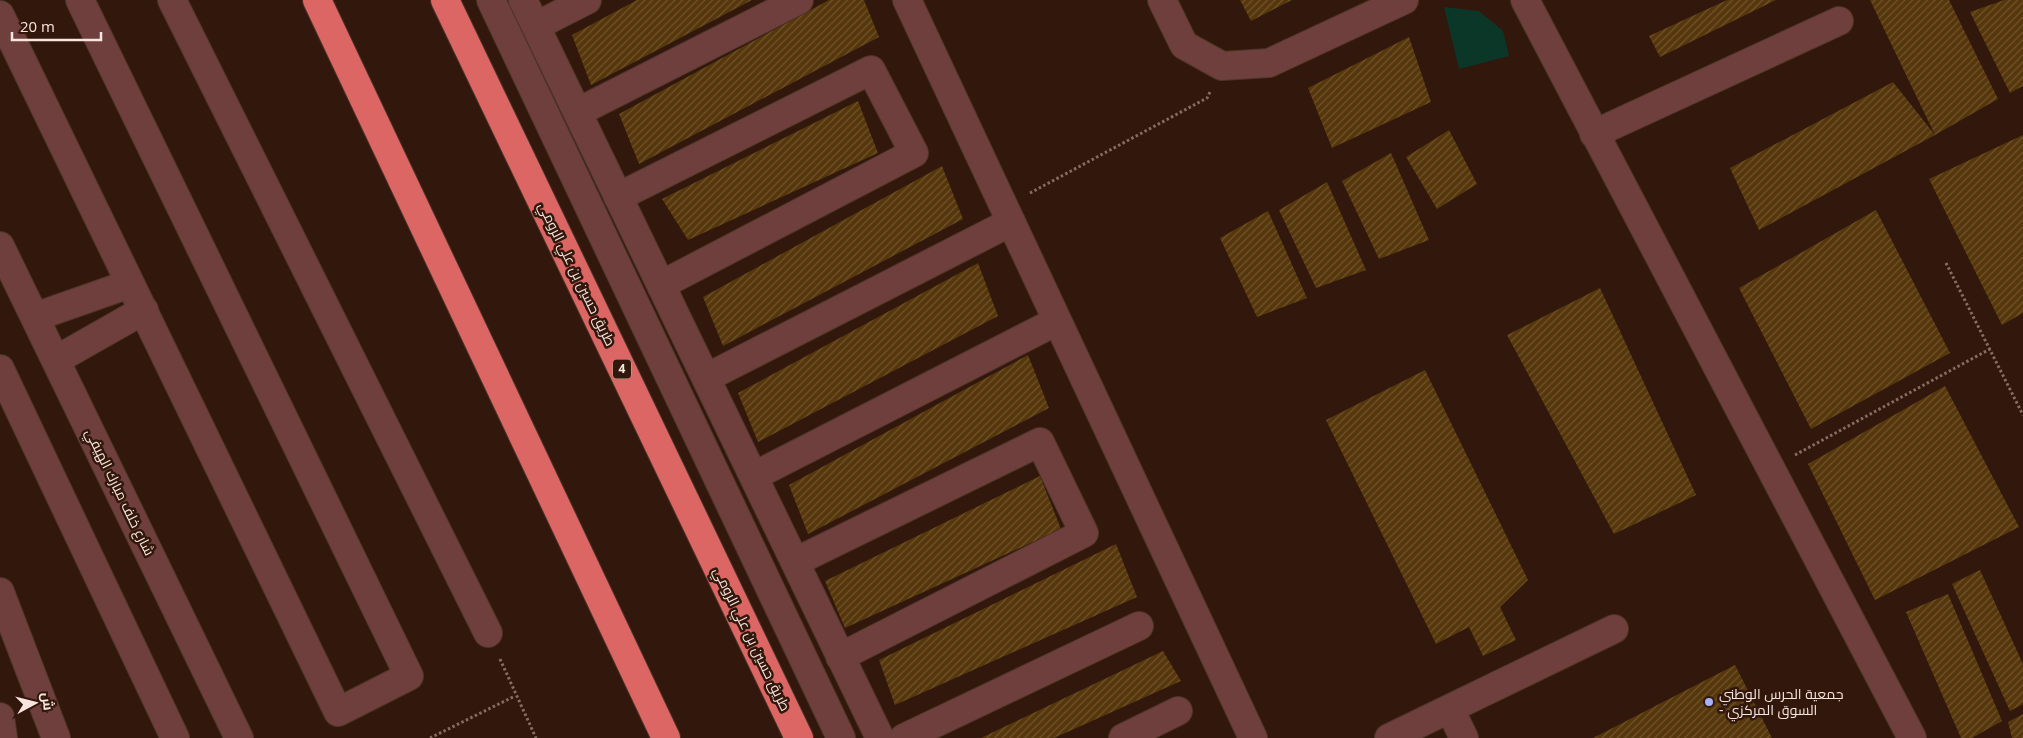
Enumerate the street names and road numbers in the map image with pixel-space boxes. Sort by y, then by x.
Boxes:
street label: طريق حسين بن علي الرومي [532,199,621,350]
road number: 4 [613,359,631,378]
street label: شارع خلف مبارك الهيفي [79,425,159,560]
street label: طريق حسين بن علي الرومي [707,564,796,715]

